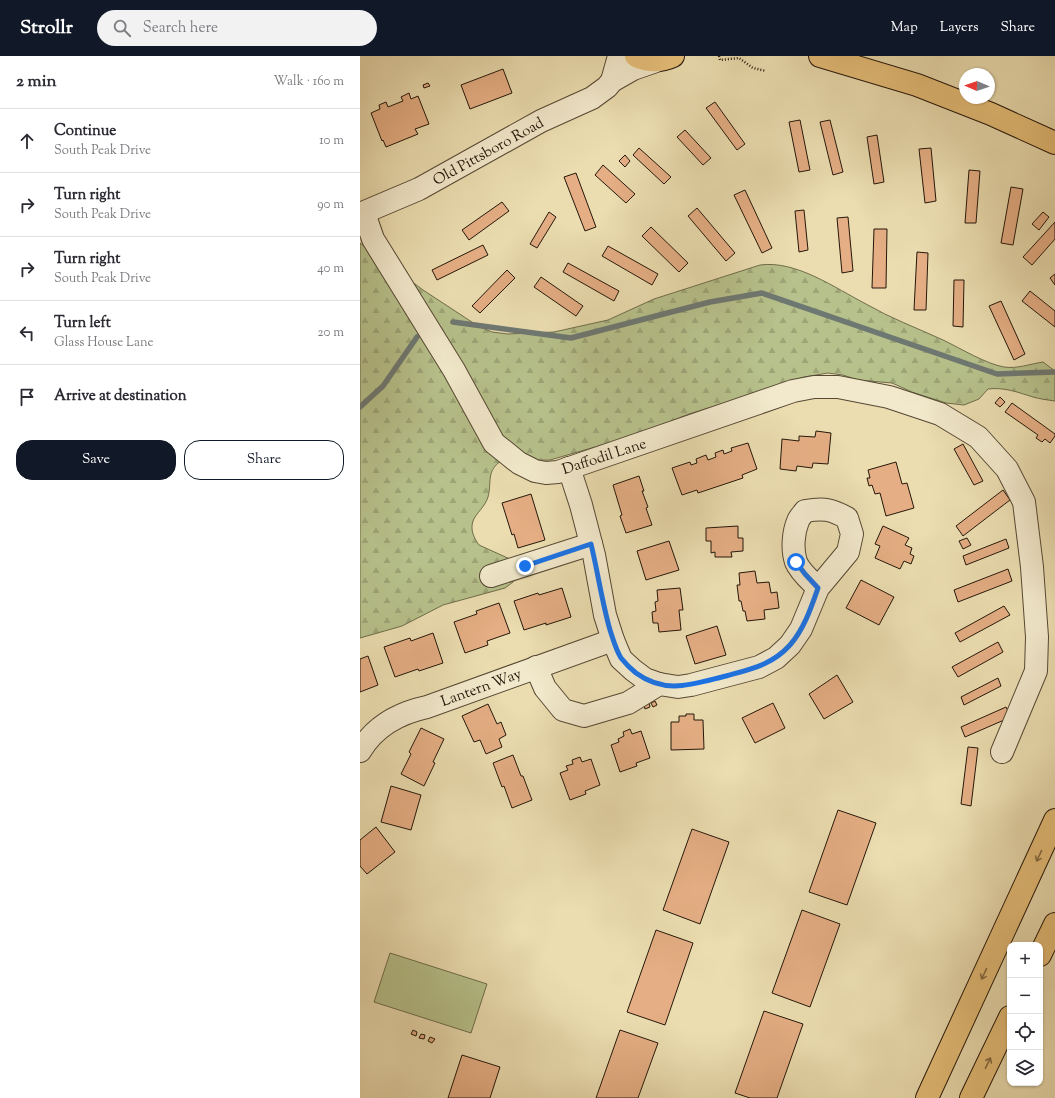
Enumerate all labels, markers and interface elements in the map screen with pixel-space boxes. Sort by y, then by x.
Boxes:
search box [97,10,377,46]
text: Strollr [20,15,73,42]
icon: search [111,17,133,39]
text: Search here [143,18,218,39]
text: Map [891,18,918,38]
text: Layers [940,18,978,38]
text: Share [1000,18,1035,38]
north arrow [959,68,995,104]
text: 2 min [16,70,57,94]
text: Walk · 160 m [273,73,344,91]
street label: Old Pittsboro Road [429,113,549,192]
text: Continue [54,121,116,142]
icon: ahead [16,130,38,152]
text: 10 m [319,132,344,150]
text: South Peak Drive [54,142,151,160]
text: Turn right [54,185,120,206]
icon: right [16,194,38,216]
text: 90 m [317,196,344,214]
text: South Peak Drive [54,206,151,224]
text: Turn right [54,249,120,270]
icon: right [16,258,38,280]
text: 40 m [317,260,344,278]
text: South Peak Drive [54,270,151,288]
text: Turn left [54,313,111,334]
icon: left [16,322,38,344]
text: 20 m [318,324,344,342]
text: Glass House Lane [54,334,154,352]
icon: arrive [16,386,38,408]
text: Arrive at destination [54,386,187,407]
street label: Daffodil Lane [560,434,649,481]
button: Save [16,440,176,480]
button: Share [184,440,344,480]
route start [787,553,805,571]
route end [516,557,534,575]
street label: Lantern Way [438,664,525,713]
one-way arrow [1035,849,1042,861]
map controls [1007,942,1043,1086]
button: + [1007,942,1043,978]
one-way arrow [980,967,987,979]
button: − [1007,978,1043,1014]
button: locate [1007,1014,1043,1050]
button: layers [1007,1050,1043,1086]
one-way arrow [985,1057,992,1069]

